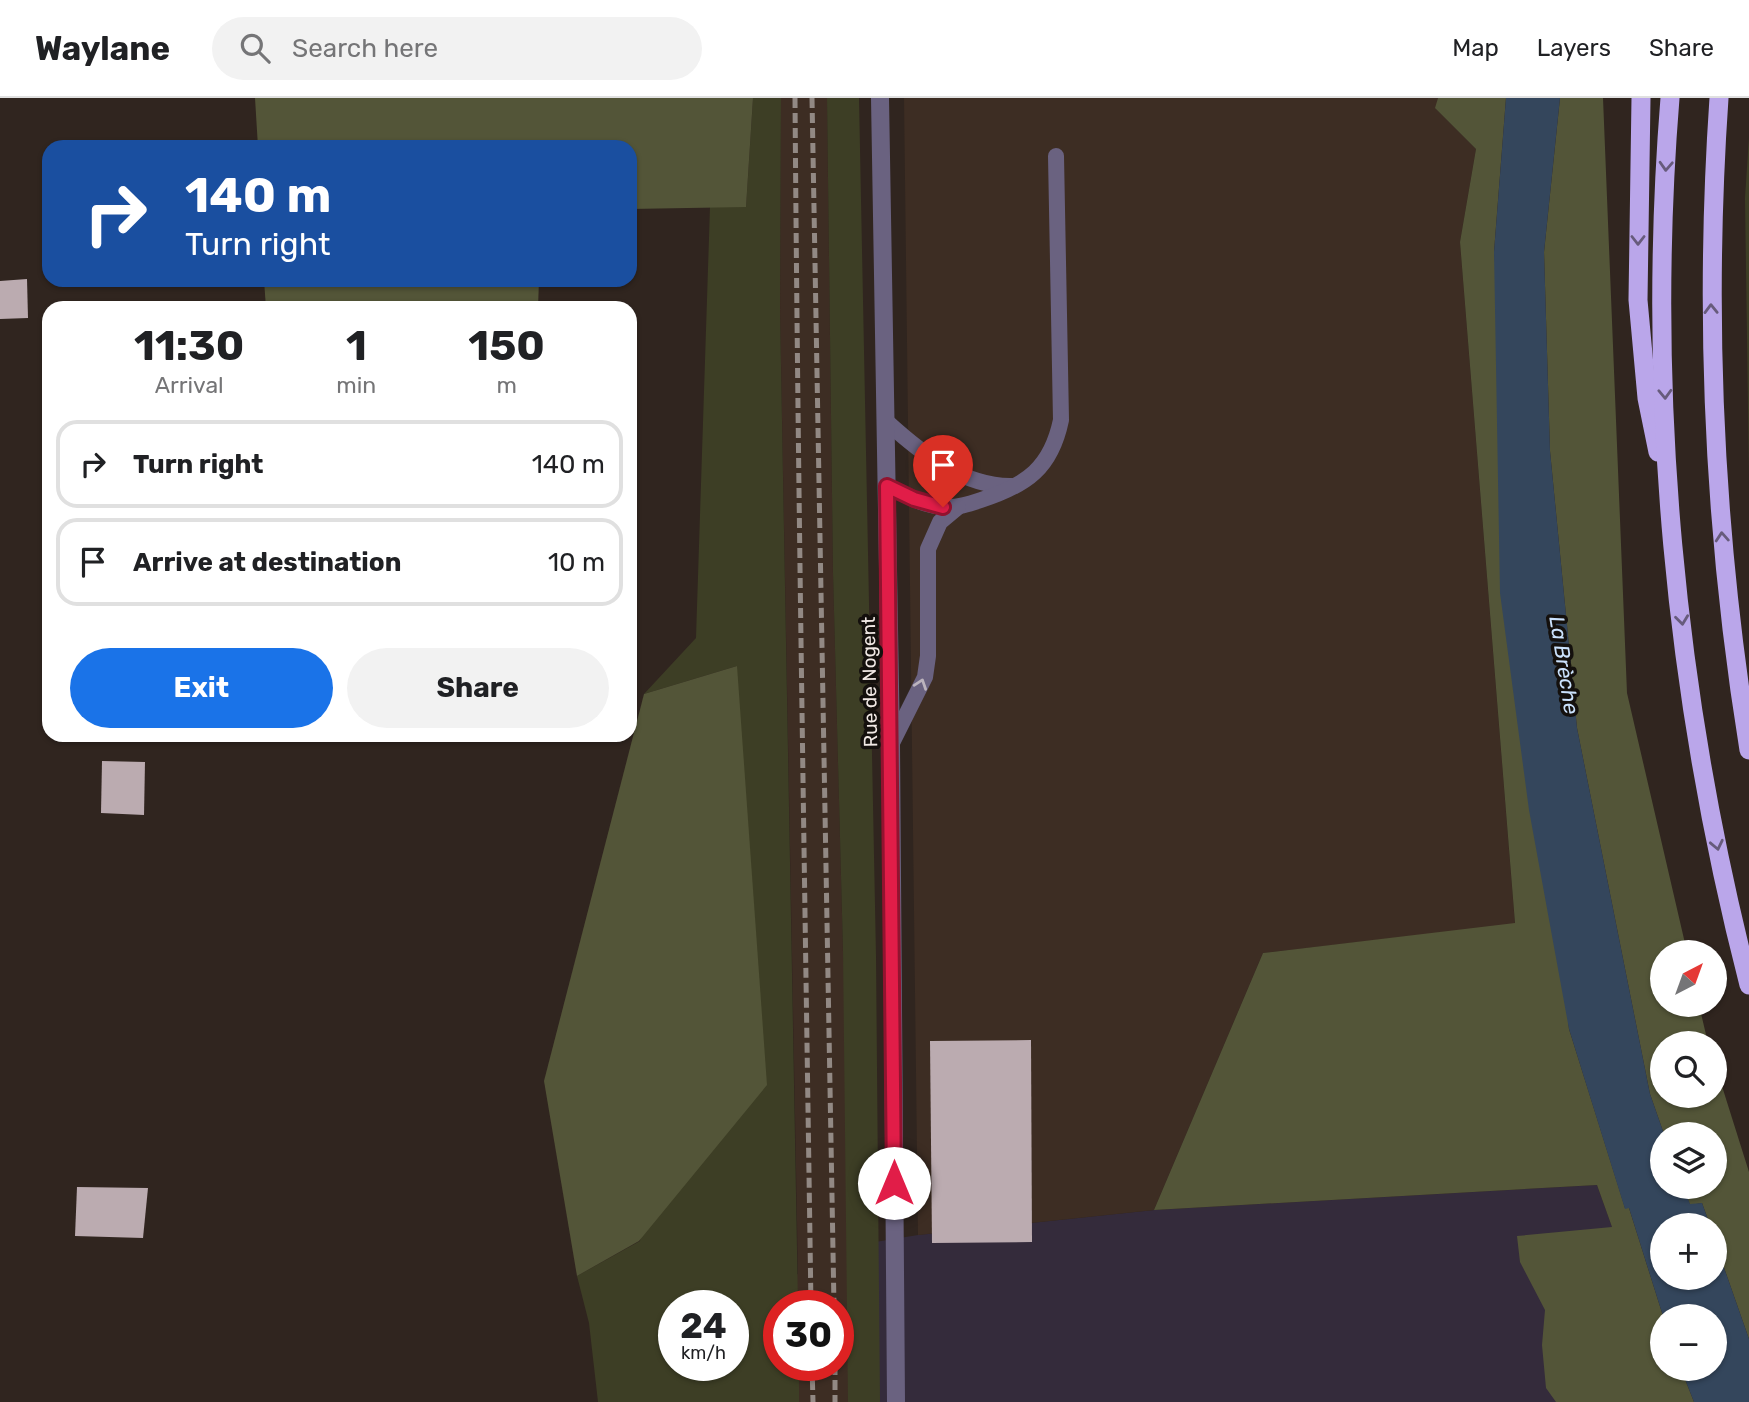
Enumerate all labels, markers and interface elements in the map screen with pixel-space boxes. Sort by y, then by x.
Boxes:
search box [212,17,702,80]
text: Waylane [35,29,170,68]
icon: search [236,29,274,67]
text: Search here [292,33,438,64]
text: Map [1452,34,1499,62]
text: Layers [1537,34,1611,62]
text: Share [1649,34,1714,62]
one-way arrow [1659,161,1674,172]
text: 140 m [185,166,331,224]
icon: right [70,168,161,259]
text: Turn right [185,225,330,263]
one-way arrow [1630,235,1646,245]
one-way arrow [1703,304,1719,314]
text: 11:30 [134,321,244,371]
text: 1 [346,321,367,371]
text: 150 [468,321,545,371]
text: Arrival [155,371,224,399]
text: min [336,371,376,399]
text: m [496,371,517,399]
one-way arrow [1658,388,1673,399]
pin [913,435,973,507]
icon: right [74,445,112,483]
icon: arrive [924,446,962,484]
text: Turn right [133,449,263,480]
text: 140 m [532,449,605,480]
one-way arrow [1715,531,1730,542]
icon: arrive [74,543,112,581]
text: Arrive at destination [133,547,401,578]
text: 10 m [548,547,605,578]
water label: La Brèche [1544,614,1585,716]
one-way arrow [1675,614,1690,626]
street label: Rue de Nogent [857,616,882,748]
button: Exit [70,648,333,728]
button: Share [347,648,609,728]
one-way arrow [913,678,927,690]
one-way arrow [1709,839,1724,851]
north arrow [1650,940,1727,1017]
map controls [1650,940,1727,1381]
button: search [1650,1031,1727,1108]
button: layers [1650,1122,1727,1199]
position arrow [857,1146,931,1220]
button: + [1650,1213,1727,1290]
speed limit sign: 30 [763,1290,854,1381]
button: − [1650,1304,1727,1381]
text: 24 [680,1305,727,1347]
text: km/h [681,1342,726,1364]

